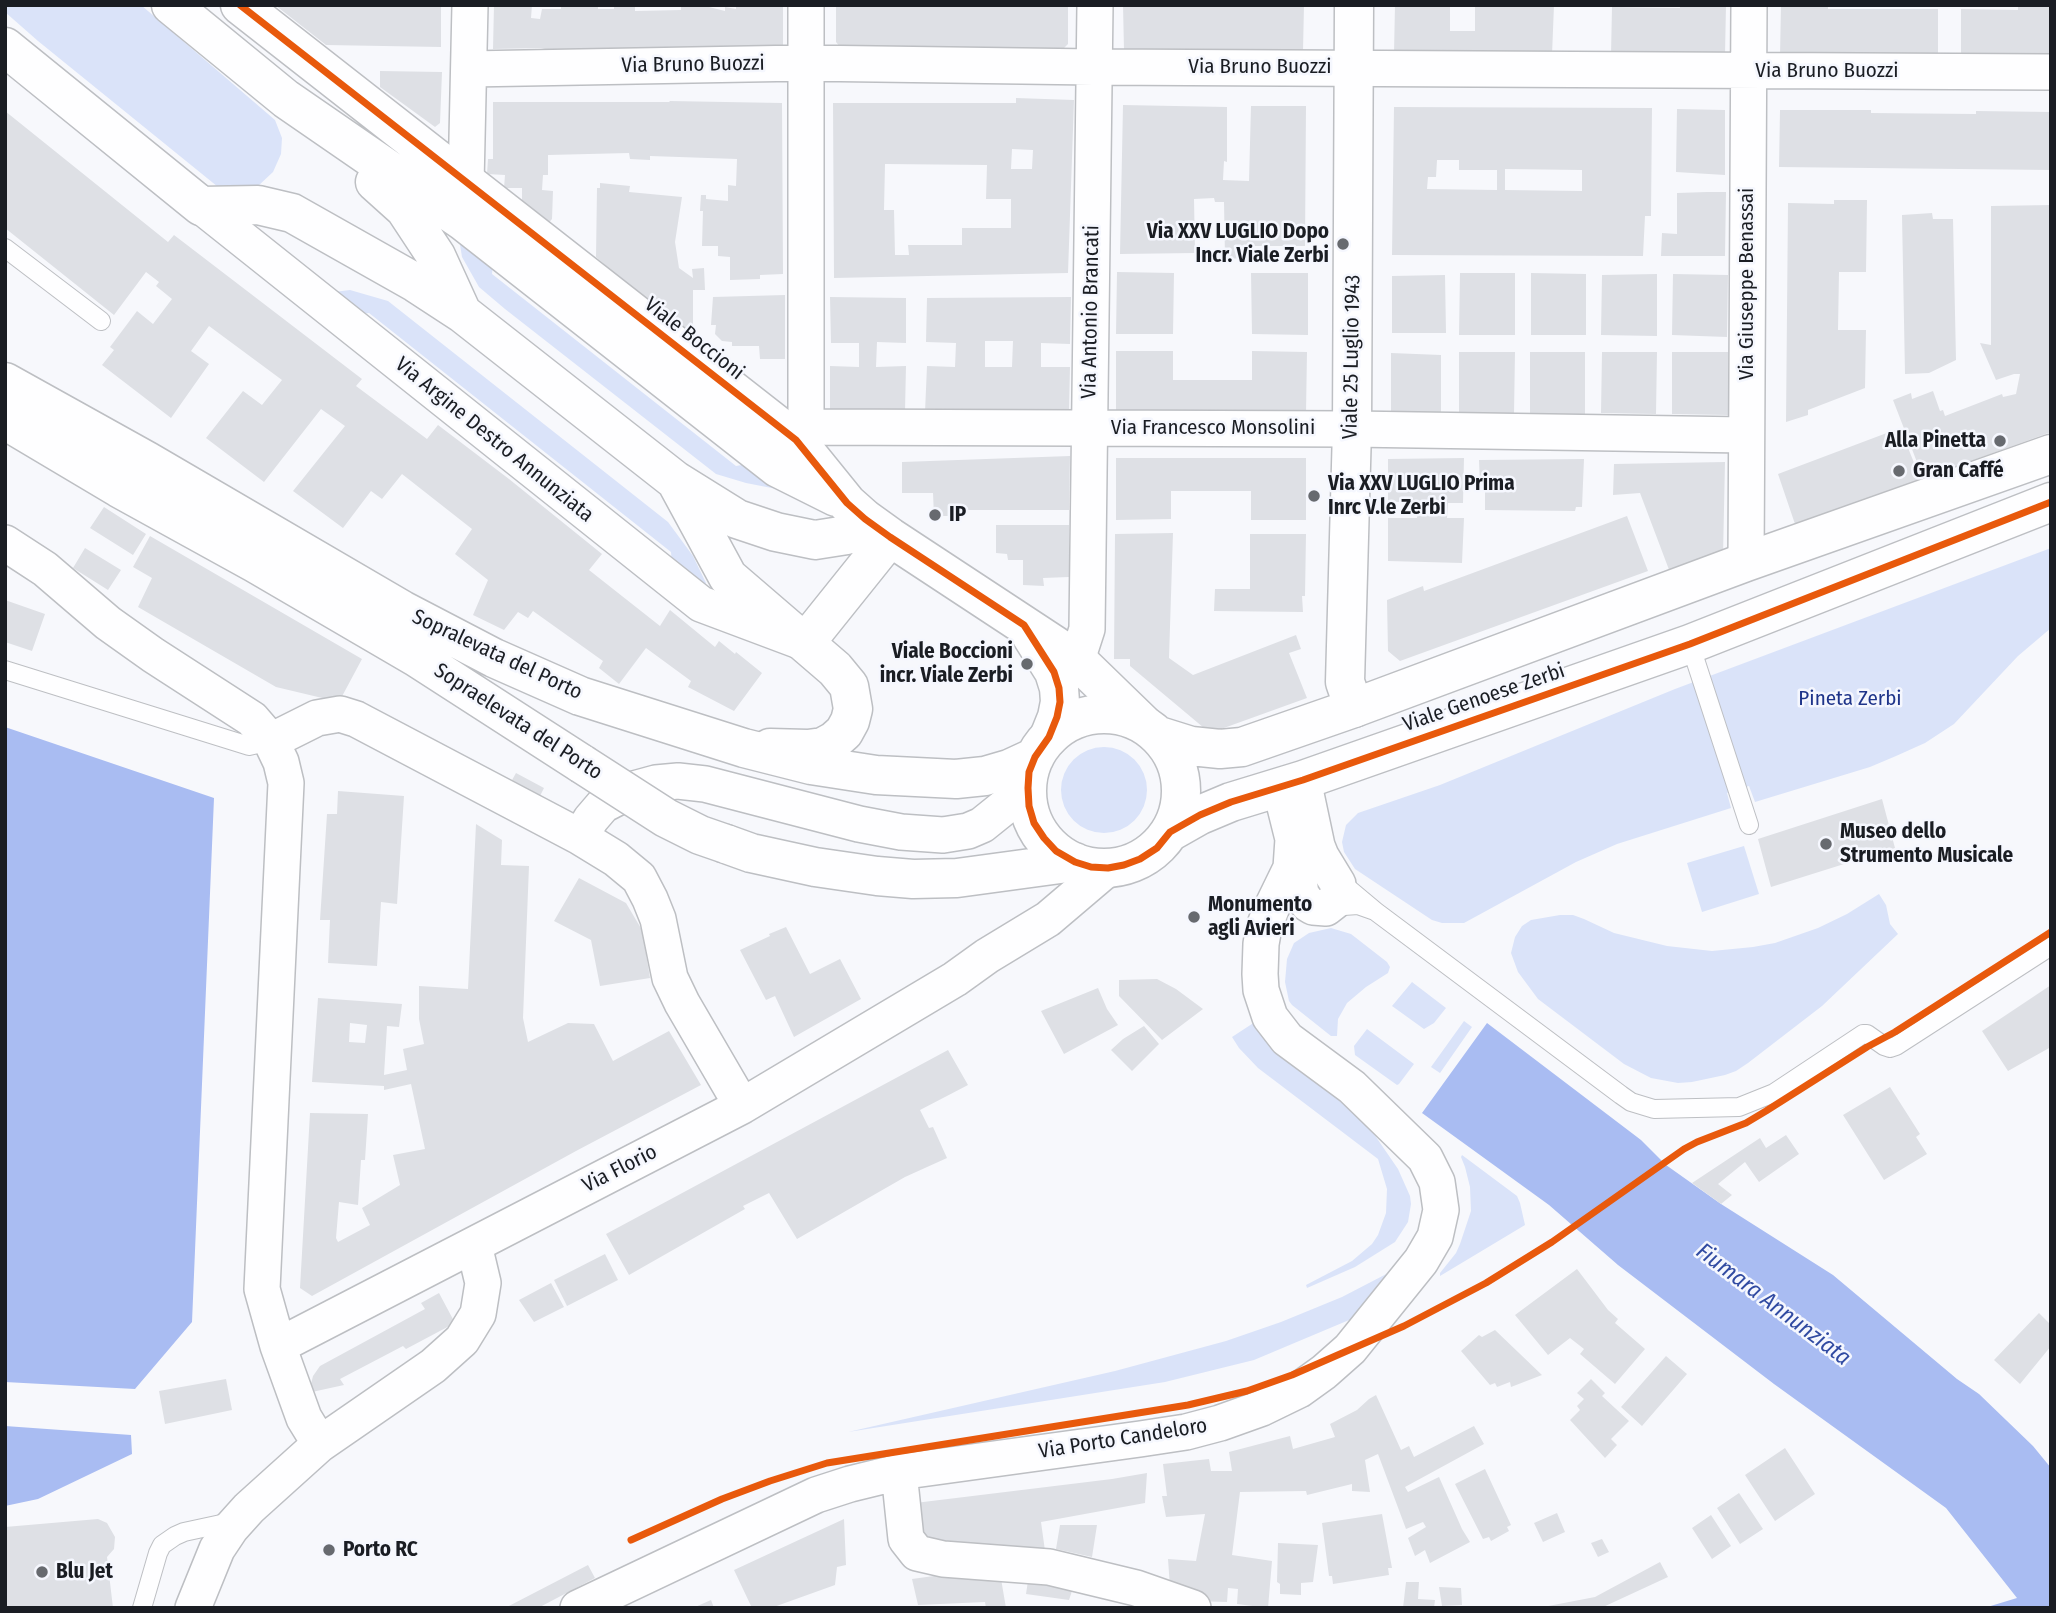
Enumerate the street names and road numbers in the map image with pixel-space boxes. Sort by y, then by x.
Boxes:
street label: Via Bruno Buozzi [621,51,765,79]
street label: Via Bruno Buozzi [1188,54,1332,80]
street label: Via Bruno Buozzi [1755,58,1899,84]
street label: Via Giuseppe Benassai [1734,188,1760,380]
street label: Via Antonio Brancati [1077,225,1105,399]
street label: Viale 25 Luglio 1943 [1338,274,1366,440]
street label: Viale Boccioni [639,292,749,386]
street label: Via Argine Destro Annunziata [390,352,598,528]
street label: Via Francesco Monsolini [1111,415,1315,441]
street label: Sopralevata del Porto [408,605,586,705]
street label: Sopraelevata del Porto [429,658,607,786]
street label: Viale Genoese Zerbi [1400,658,1568,738]
street label: Via Florio [578,1140,662,1198]
street label: Via Porto Candeloro [1037,1413,1209,1465]

